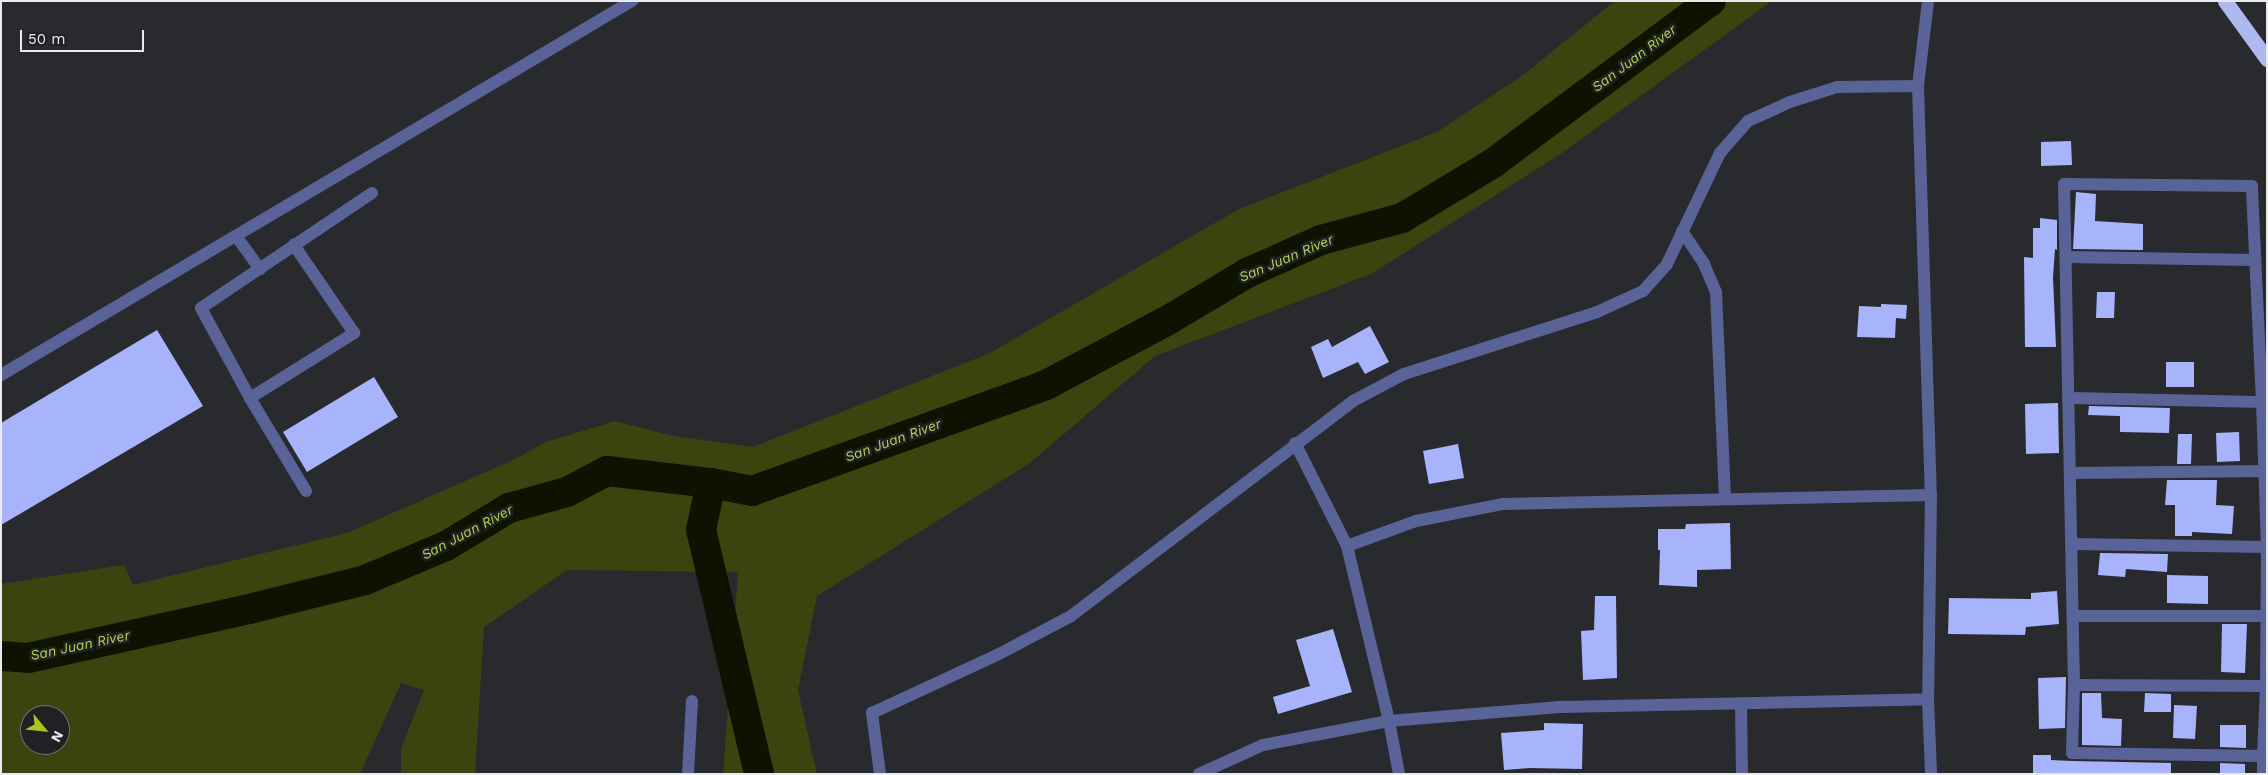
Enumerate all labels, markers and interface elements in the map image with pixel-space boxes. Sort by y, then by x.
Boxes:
scale bar [22,20,146,52]
water label: San Juan River [1588,21,1680,95]
text: 50 m [28,30,65,48]
water label: San Juan River [1236,230,1336,286]
water label: San Juan River [842,415,944,465]
water label: San Juan River [418,501,516,563]
water label: San Juan River [29,626,131,664]
north arrow [20,705,70,755]
text: N [48,728,67,745]

